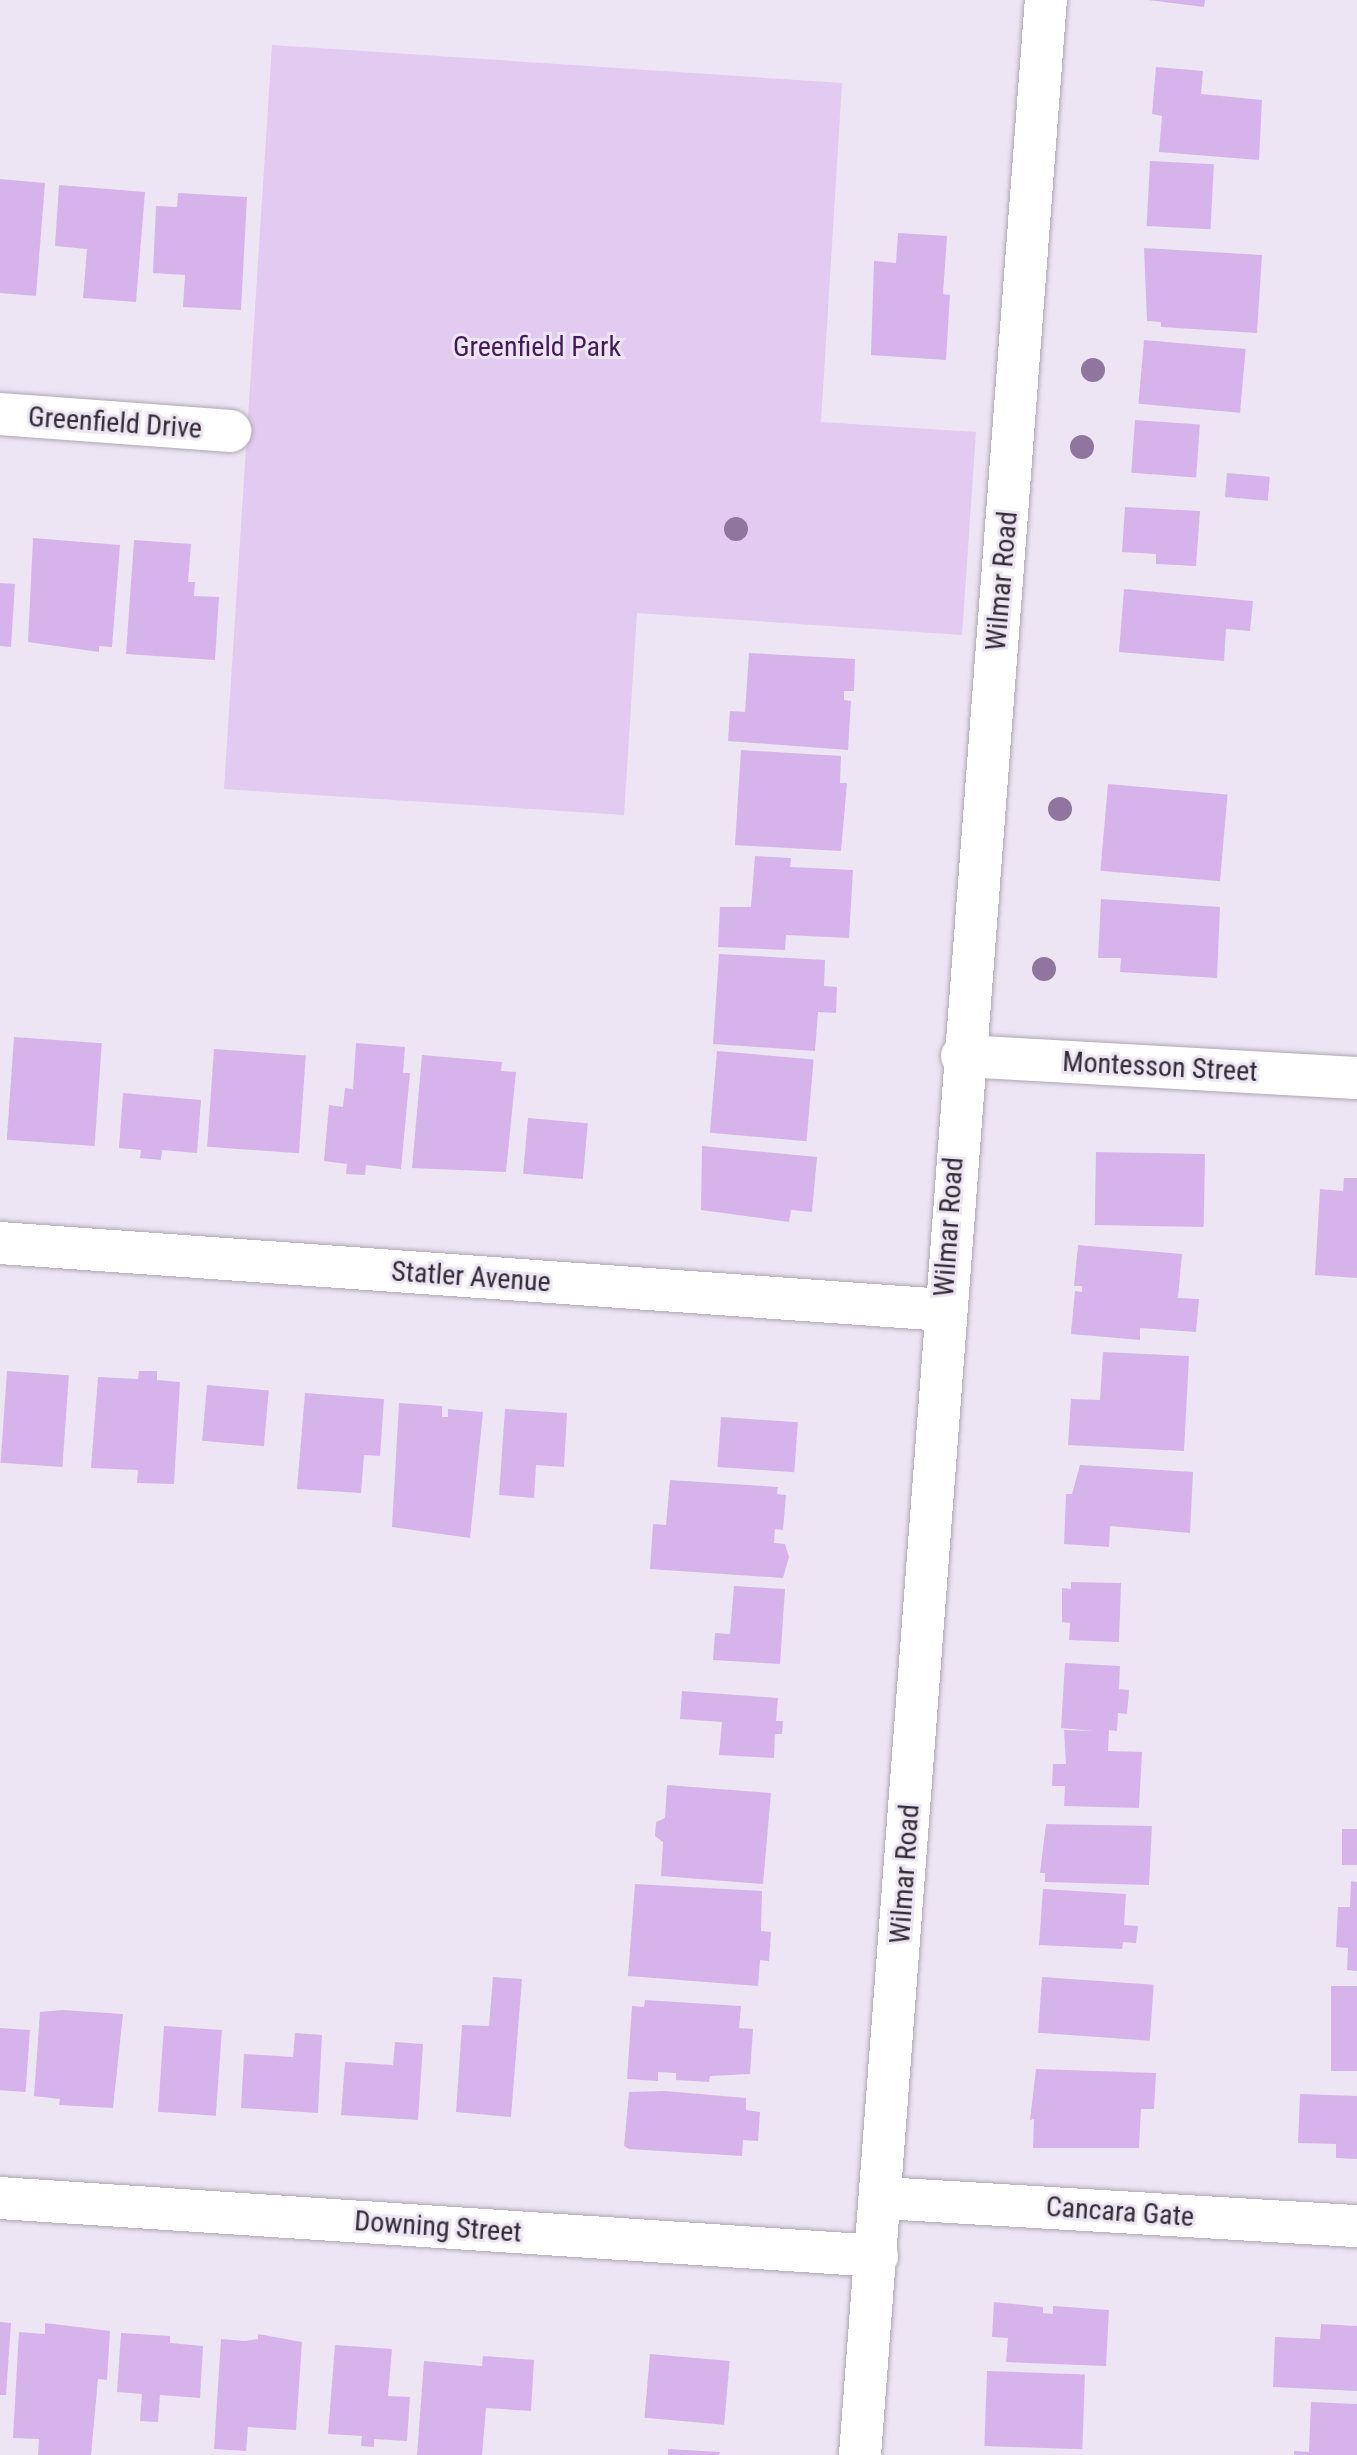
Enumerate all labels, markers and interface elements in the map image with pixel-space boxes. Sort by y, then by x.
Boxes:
park label: Greenfield Park [453,330,621,364]
street label: Greenfield Drive [27,400,203,446]
street label: Wilmar Road [979,510,1025,652]
street label: Montesson Street [1062,1045,1258,1089]
street label: Wilmar Road [927,1156,971,1298]
street label: Statler Avenue [390,1255,552,1299]
street label: Wilmar Road [883,1803,927,1945]
street label: Cancara Gate [1045,2190,1195,2234]
street label: Downing Street [353,2204,523,2250]

